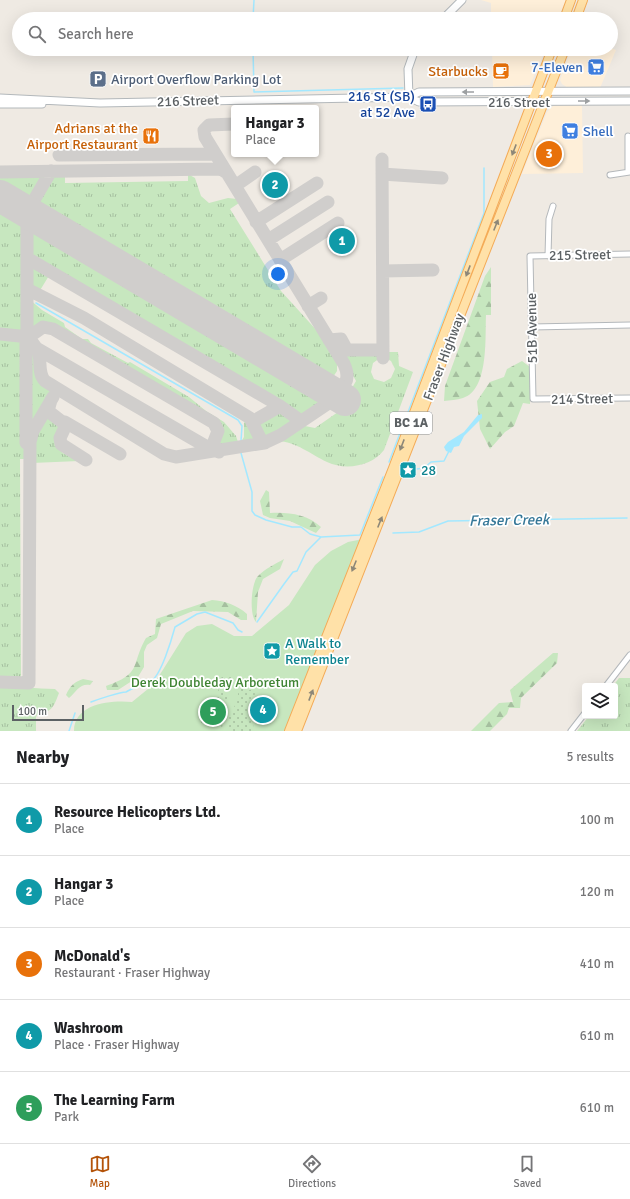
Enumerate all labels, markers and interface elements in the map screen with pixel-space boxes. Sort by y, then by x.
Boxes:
search box [12,12,618,56]
icon: search [26,23,48,45]
text: Search here [58,25,134,43]
supermarket icon: 7-Eleven [586,57,606,77]
place label: 7-Eleven [531,59,583,76]
cafe icon: Starbucks [491,61,511,81]
place label: Starbucks [428,63,488,80]
parking icon: Airport Overflow Parking Lot [88,69,108,89]
place label: Airport Overflow Parking Lot [111,71,281,88]
place label: 216 St (SB) at 52 Ave [348,88,415,121]
one-way arrow [461,89,474,95]
street label: 216 Street [157,91,219,111]
bus stop icon: 216 St (SB) at 52 Ave [418,94,438,114]
street label: 216 Street [488,94,550,111]
one-way arrow [578,98,591,104]
popup [231,105,319,157]
text: Hangar 3 [245,114,305,132]
place label: Adrians at the Airport Restaurant [27,120,138,153]
supermarket icon: Shell [560,121,580,141]
place label: Shell [583,123,613,140]
restaurant icon: Adrians at the Airport Restaurant [141,126,161,146]
text: Place [245,132,276,148]
pin: 3 [536,139,562,169]
one-way arrow [510,144,516,156]
pin: 2 [262,170,288,200]
one-way arrow [493,219,499,230]
pin: 1 [329,226,355,256]
street label: 215 Street [549,246,611,264]
your location [268,264,288,284]
one-way arrow [464,266,470,278]
street label: 51B Avenue [523,293,541,363]
street label: Fraser Highway [420,311,469,403]
street label: 214 Street [551,390,613,408]
road number: BC 1A [390,412,432,434]
one-way arrow [399,440,405,452]
place icon: 28 [398,460,418,480]
place label: 28 [421,462,436,479]
water label: Fraser Creek [469,510,551,530]
one-way arrow [377,515,383,527]
one-way arrow [351,561,357,573]
place label: A Walk to Remember [285,635,350,668]
place icon: A Walk to Remember [262,641,282,661]
park label: Derek Doubleday Arboretum [131,674,299,691]
map controls [582,683,618,719]
button: layers [582,683,618,719]
one-way arrow [309,688,315,700]
pin: 4 [250,695,276,725]
pin: 5 [200,697,226,727]
scale bar [12,703,84,722]
text: 100 m [18,705,47,718]
text: Nearby [16,747,69,768]
text: 5 results [566,749,614,765]
text: Resource Helicopters Ltd. [54,803,221,821]
text: 1 [25,812,33,828]
text: 100 m [580,812,614,828]
text: Place [54,821,84,837]
text: Hangar 3 [54,875,113,893]
text: 2 [25,884,33,900]
text: 120 m [580,884,614,900]
text: Place [54,893,84,909]
text: McDonald's [54,947,130,965]
text: 3 [25,956,33,972]
text: 410 m [580,956,614,972]
text: Restaurant · Fraser Highway [54,965,210,981]
text: Washroom [54,1019,123,1037]
text: 4 [25,1028,33,1044]
text: 610 m [580,1028,614,1044]
text: Place · Fraser Highway [54,1037,179,1053]
text: The Learning Farm [54,1091,175,1109]
text: 5 [25,1100,33,1116]
text: 610 m [580,1100,614,1116]
text: Park [54,1109,79,1125]
tab: Map [89,1153,111,1190]
tab: Directions [288,1153,336,1190]
tab: Saved [514,1153,541,1190]

